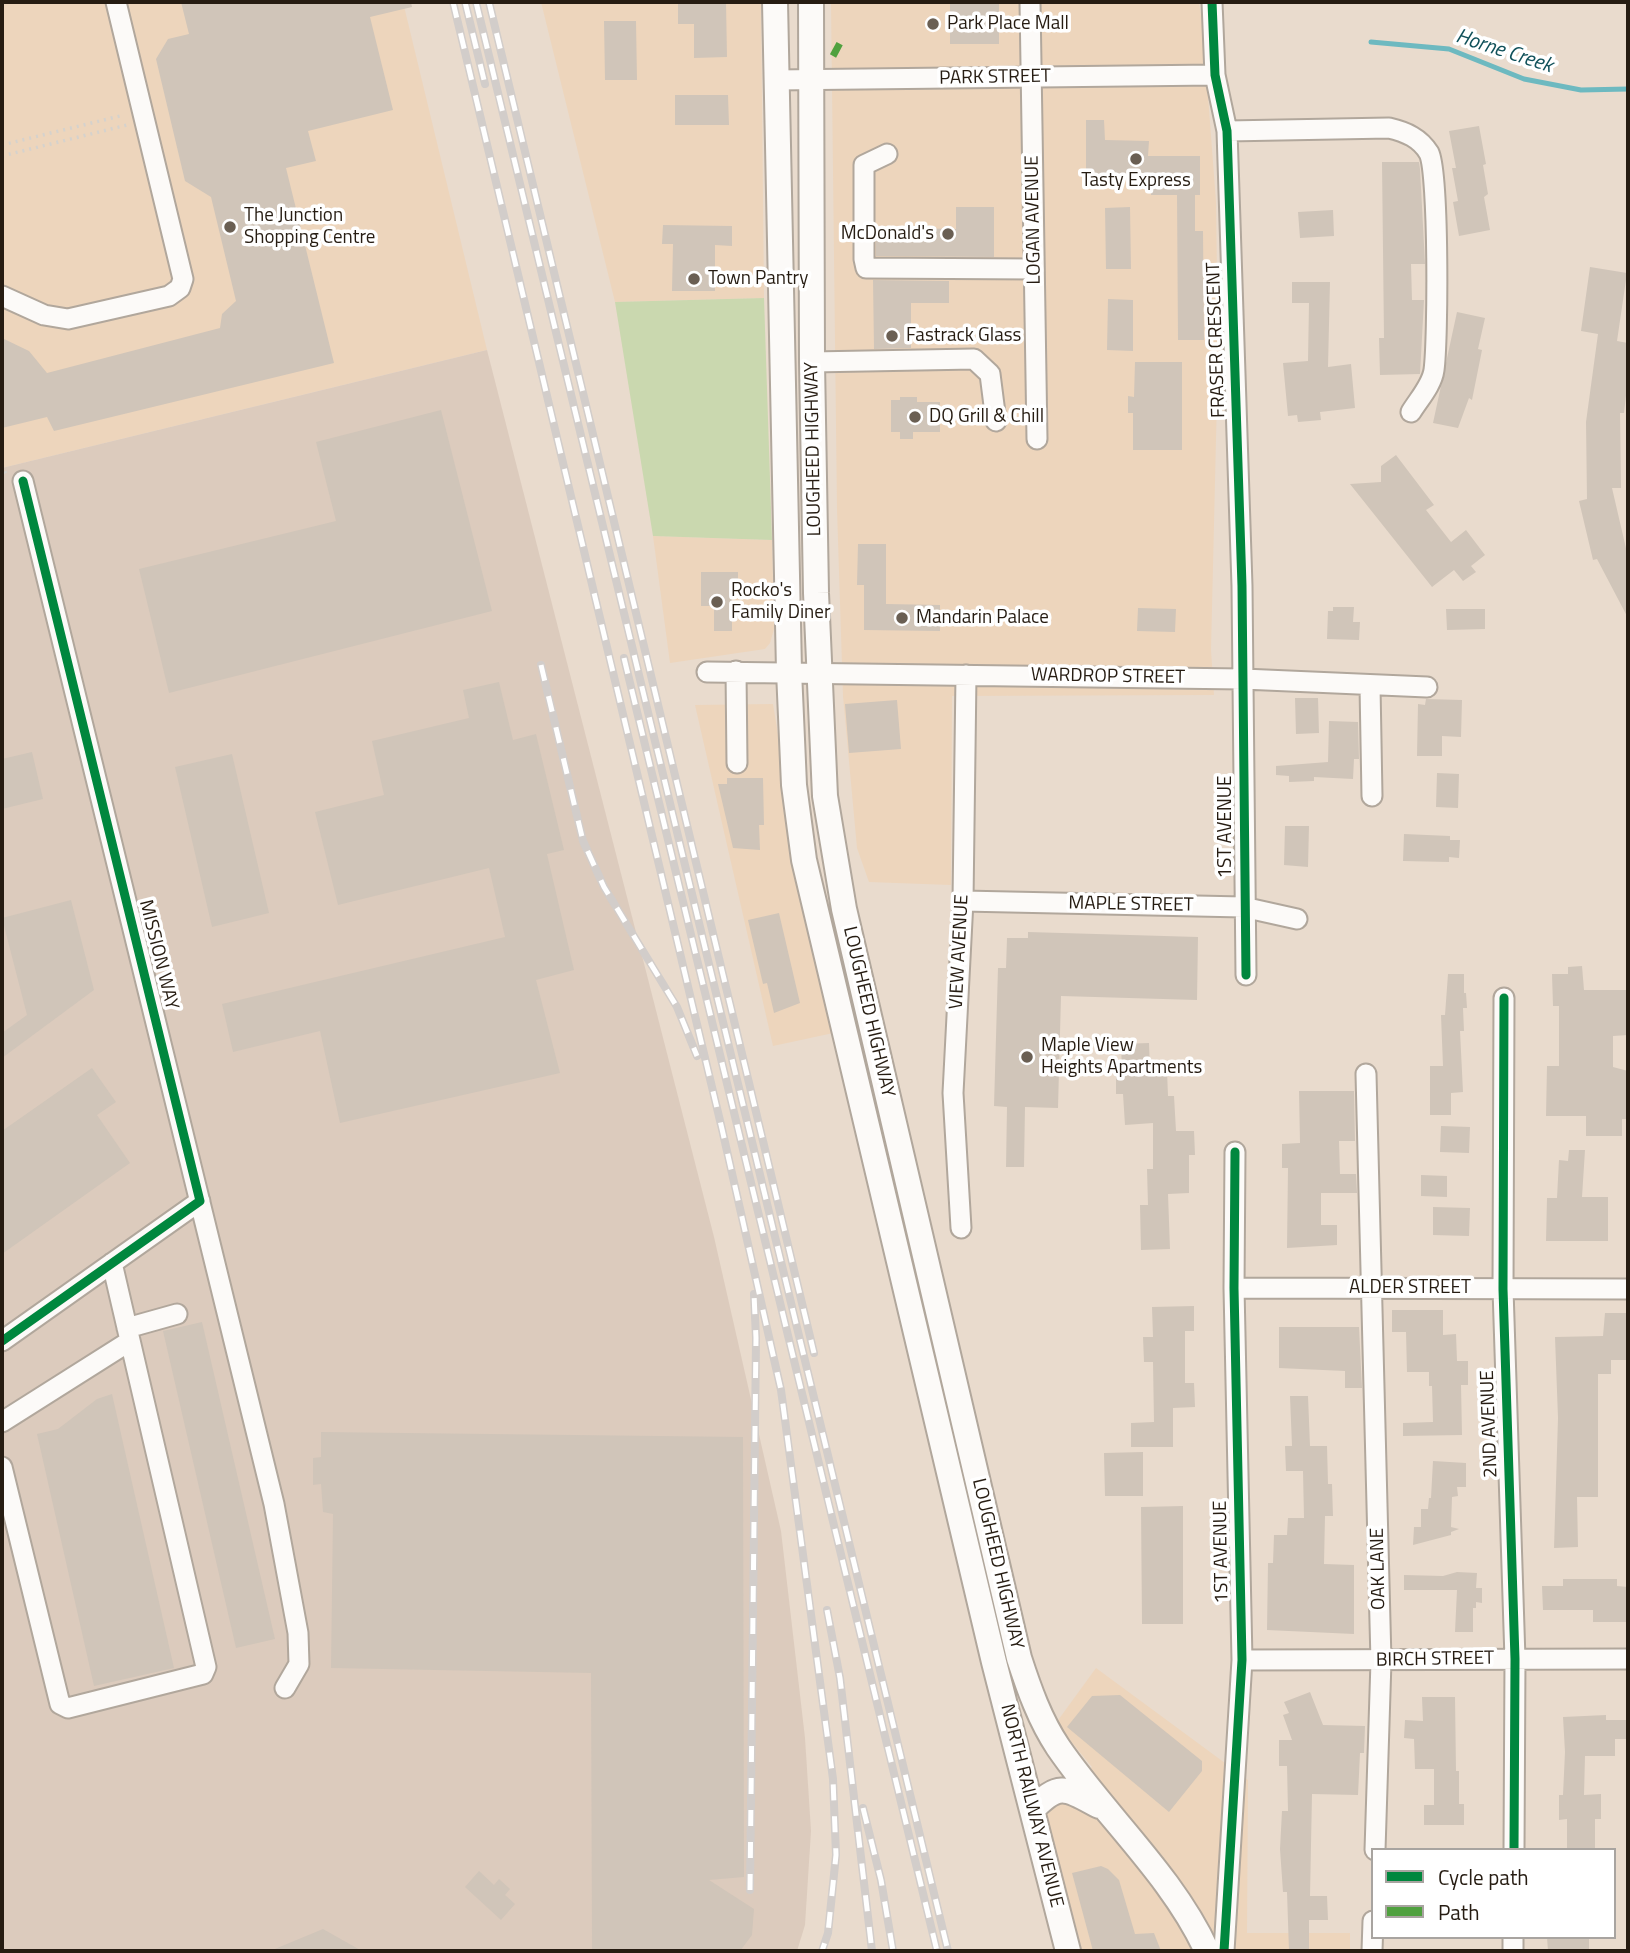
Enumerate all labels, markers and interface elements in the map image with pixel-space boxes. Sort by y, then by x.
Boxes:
place label: Park Place Mall [947,13,1069,35]
marker: Park Place Mall [925,16,941,32]
water label: Horne Creek [1452,24,1556,80]
street label: PARK STREET [939,66,1051,90]
marker: Tasty Express [1128,151,1144,167]
street label: LOGAN AVENUE [1021,155,1047,285]
place label: Tasty Express [1081,170,1191,192]
place label: The Junction Shopping Centre [244,205,375,249]
marker: The Junction Shopping Centre [222,219,238,235]
place label: McDonald's [841,223,934,245]
marker: McDonald's [940,226,956,242]
street label: FRASER CRESCENT [1203,262,1231,418]
place label: Town Pantry [708,268,808,290]
marker: Town Pantry [686,271,702,287]
place label: Fastrack Glass [906,325,1021,347]
marker: Fastrack Glass [884,328,900,344]
street label: LOUGHEED HIGHWAY [801,362,827,536]
place label: DQ Grill & Chill [929,406,1044,428]
marker: DQ Grill & Chill [907,409,923,425]
place label: Rocko's Family Diner [731,580,830,624]
marker: Rocko's Family Diner [709,594,725,610]
place label: Mandarin Palace [916,607,1049,629]
marker: Mandarin Palace [894,610,910,626]
street label: WARDROP STREET [1031,664,1185,690]
street label: 1ST AVENUE [1215,775,1237,879]
street label: MAPLE STREET [1068,893,1194,917]
street label: VIEW AVENUE [946,894,974,1010]
street label: MISSION WAY [133,898,183,1012]
street label: LOUGHEED HIGHWAY [837,924,899,1100]
place label: Maple View Heights Apartments [1041,1035,1202,1079]
marker: Maple View Heights Apartments [1019,1049,1035,1065]
street label: ALDER STREET [1349,1277,1471,1299]
street label: 2ND AVENUE [1477,1370,1503,1478]
street label: LOUGHEED HIGHWAY [966,1476,1028,1652]
street label: 1ST AVENUE [1210,1500,1234,1604]
street label: OAK LANE [1367,1528,1391,1610]
street label: BIRCH STREET [1376,1648,1494,1672]
street label: NORTH RAILWAY AVENUE [995,1702,1067,1910]
legend [1371,1848,1616,1939]
text: Cycle path [1438,1861,1529,1893]
text: Path [1438,1896,1480,1928]

